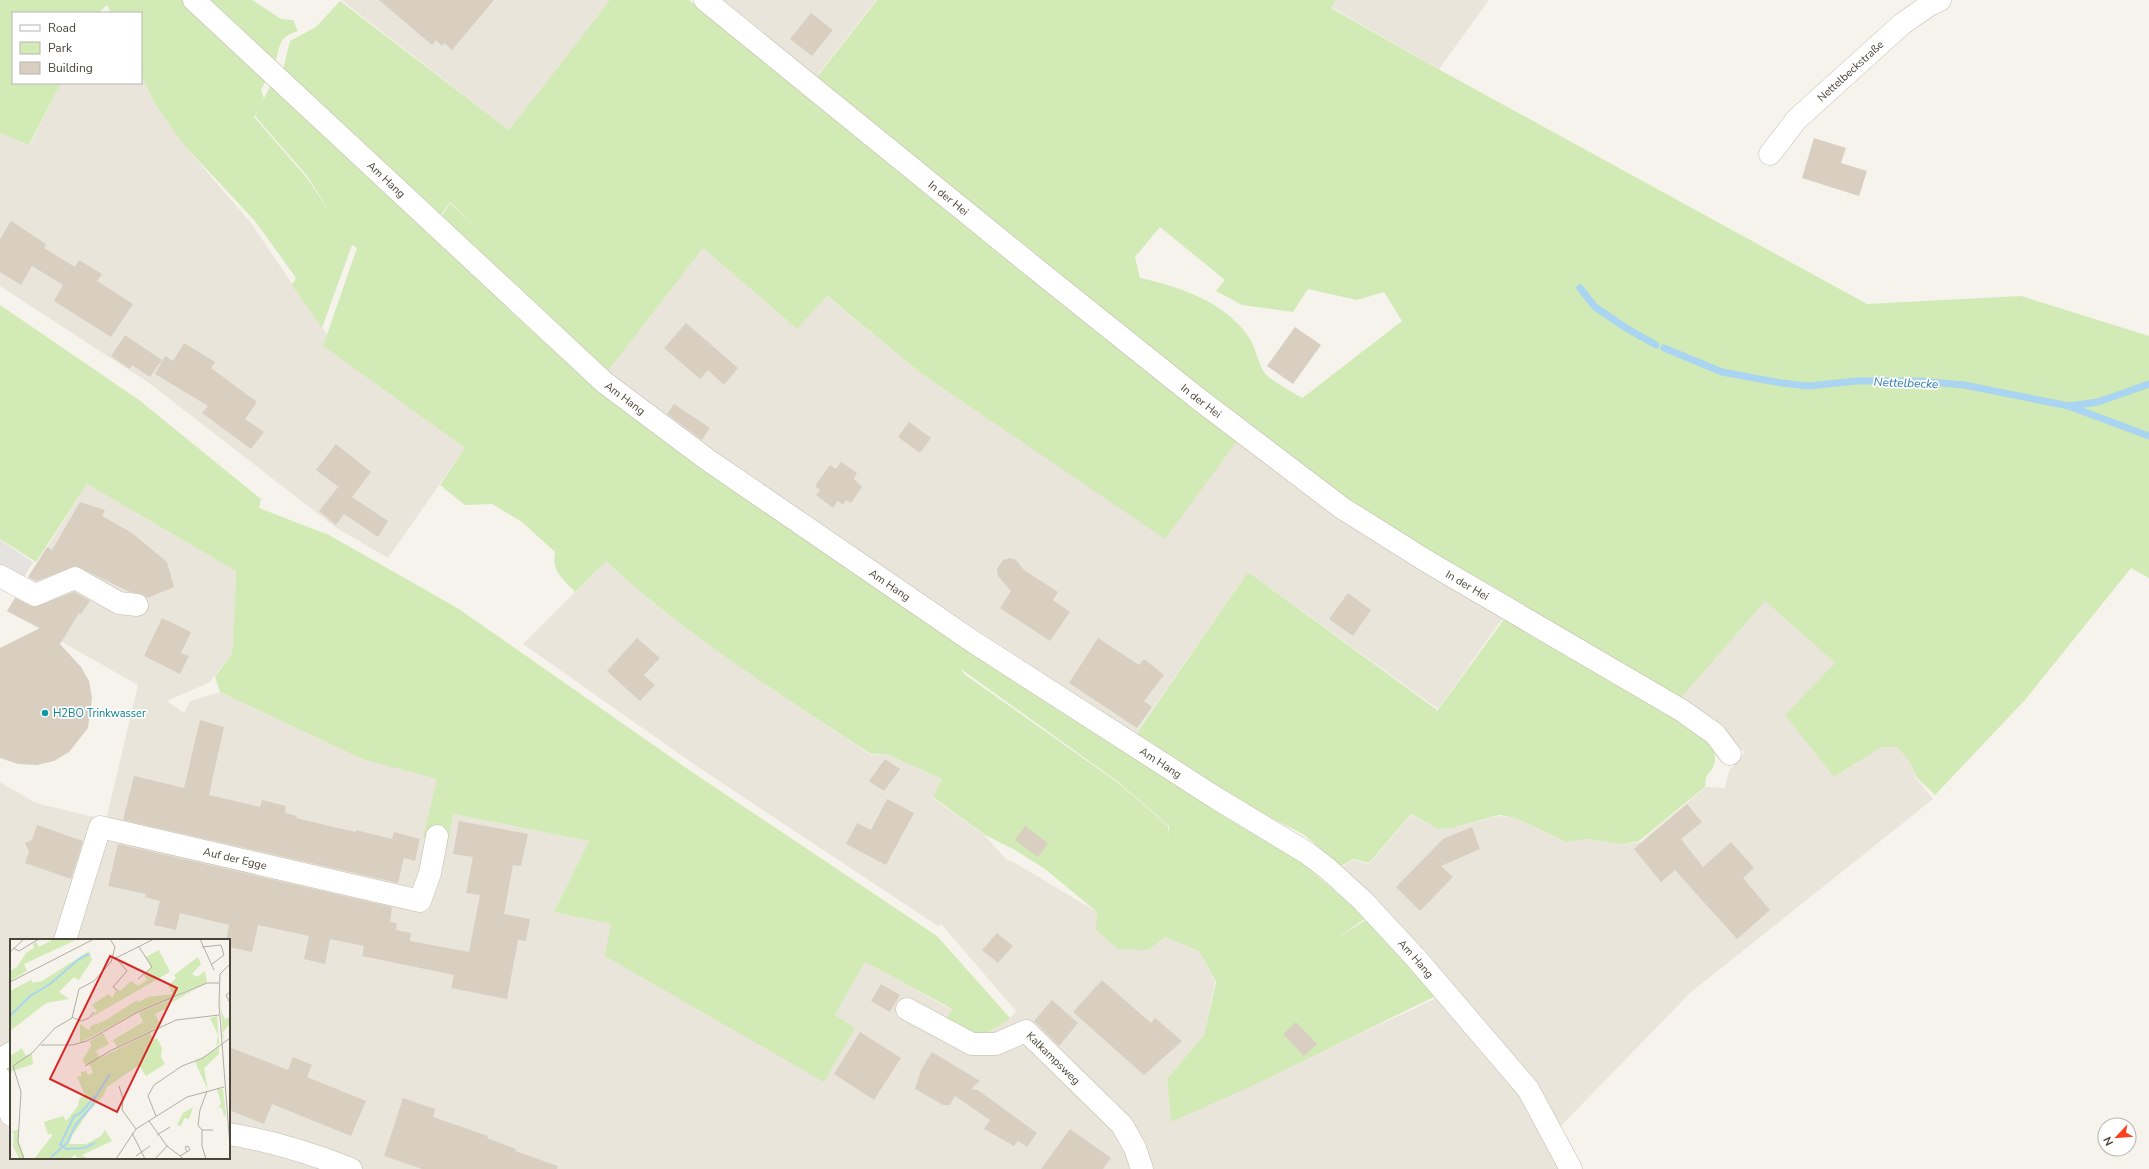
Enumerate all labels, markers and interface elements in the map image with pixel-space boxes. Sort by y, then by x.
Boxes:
legend [12,12,142,84]
text: Road [48,20,76,36]
street label: Nettelbeckstraße [1814,37,1887,105]
text: Park [48,40,73,56]
text: Building [48,60,93,76]
street label: Am Hang [364,158,408,201]
street label: In der Hei [925,178,972,219]
water label: Nettelbecke [1873,374,1939,392]
street label: Am Hang [601,378,648,419]
street label: In der Hei [1177,381,1224,422]
street label: Am Hang [866,566,913,605]
street label: In der Hei [1443,567,1492,604]
place label: H2BO Trinkwasser [53,706,146,721]
marker: H2BO Trinkwasser [40,708,50,718]
street label: Am Hang [1137,744,1184,782]
street label: Auf der Egge [202,844,268,873]
street label: Am Hang [1394,936,1437,981]
inset map [10,939,230,1159]
street label: Kalkampsweg [1023,1029,1083,1088]
north arrow [2097,1117,2137,1157]
text: N [2100,1134,2117,1148]

